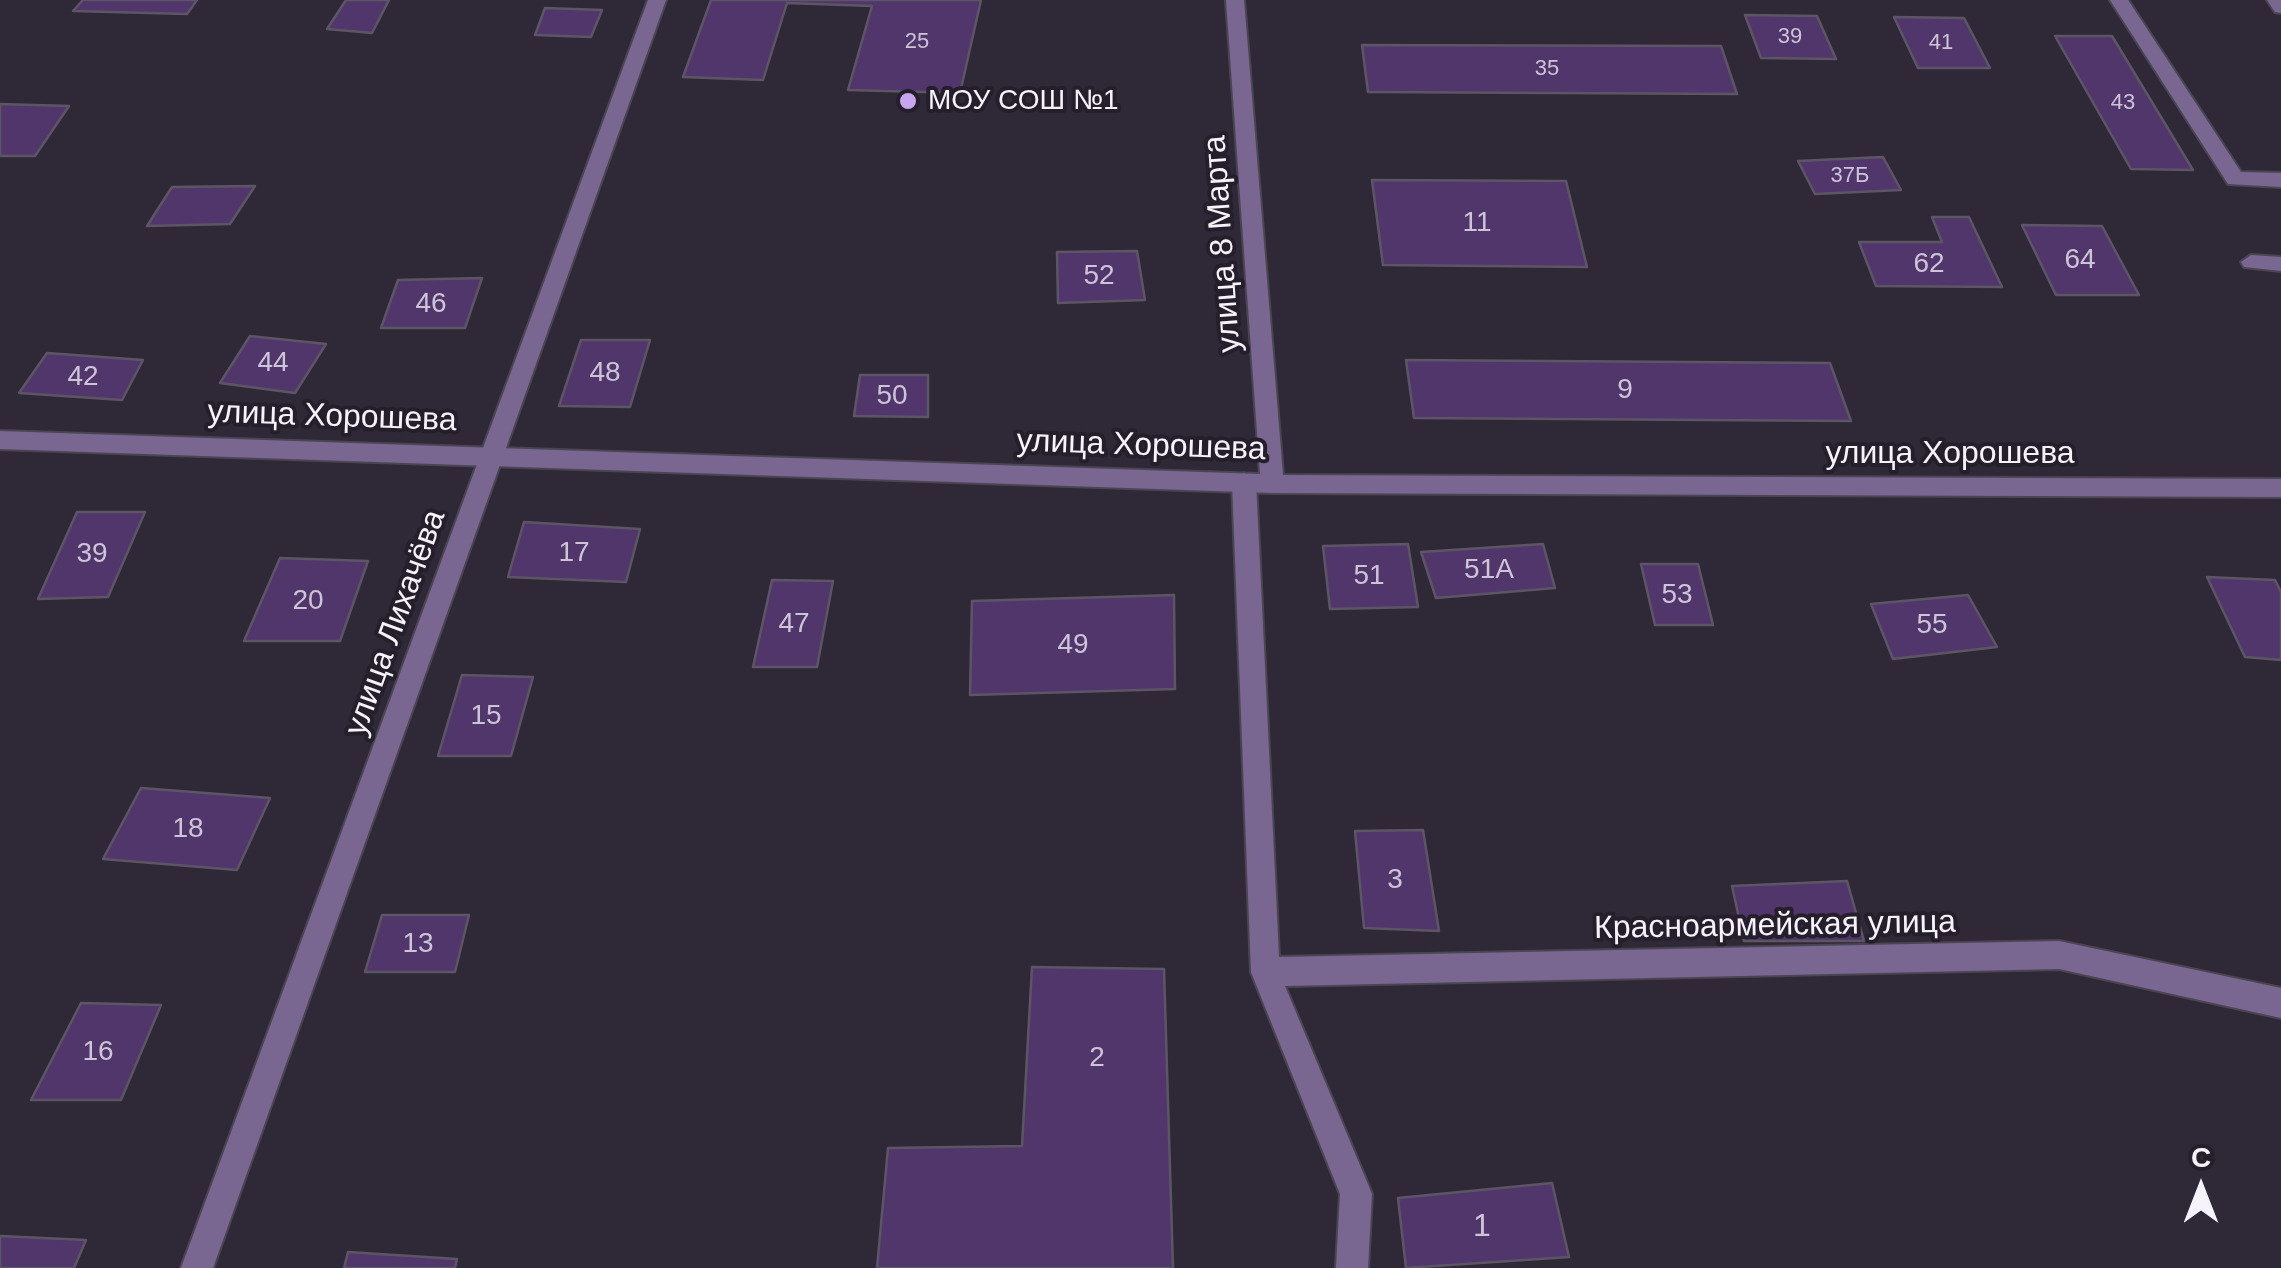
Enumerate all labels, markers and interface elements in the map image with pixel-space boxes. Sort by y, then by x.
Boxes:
house number: 39 [1778,24,1802,50]
house number: 25 [905,29,929,55]
house number: 41 [1929,30,1953,56]
house number: 35 [1535,56,1559,82]
place label: МОУ СОШ №1 [928,84,1118,118]
marker: МОУ СОШ №1 [897,90,919,112]
house number: 43 [2111,90,2135,116]
street label: улица 8 Марта [1196,134,1250,354]
house number: 37Б [1831,163,1869,189]
house number: 11 [1462,206,1492,240]
house number: 64 [2064,243,2096,277]
house number: 62 [1913,247,1945,281]
house number: 52 [1083,259,1115,293]
house number: 46 [415,287,447,321]
house number: 44 [257,346,289,380]
house number: 48 [589,356,621,390]
house number: 42 [67,360,99,394]
house number: 9 [1617,373,1633,407]
house number: 50 [876,379,908,413]
street label: улица Хорошева [207,393,457,441]
street label: улица Хорошева [1016,422,1266,470]
street label: улица Хорошева [1825,435,2075,473]
street label: улица Лихачёва [337,505,455,741]
house number: 17 [558,536,590,570]
house number: 39 [76,537,108,571]
house number: 51А [1464,553,1514,587]
house number: 51 [1353,559,1385,593]
house number: 53 [1661,578,1693,612]
house number: 20 [292,584,324,618]
house number: 47 [778,607,810,641]
house number: 55 [1916,608,1948,642]
house number: 49 [1057,628,1089,662]
house number: 15 [470,699,502,733]
house number: 18 [172,812,204,846]
house number: 3 [1387,863,1403,897]
street label: Красноармейская улица [1594,904,1956,948]
house number: 13 [402,927,434,961]
house number: 16 [82,1035,114,1069]
house number: 2 [1089,1041,1105,1075]
north arrow [2151,1138,2251,1238]
text: С [2191,1142,2211,1173]
house number: 1 [1473,1208,1491,1246]

